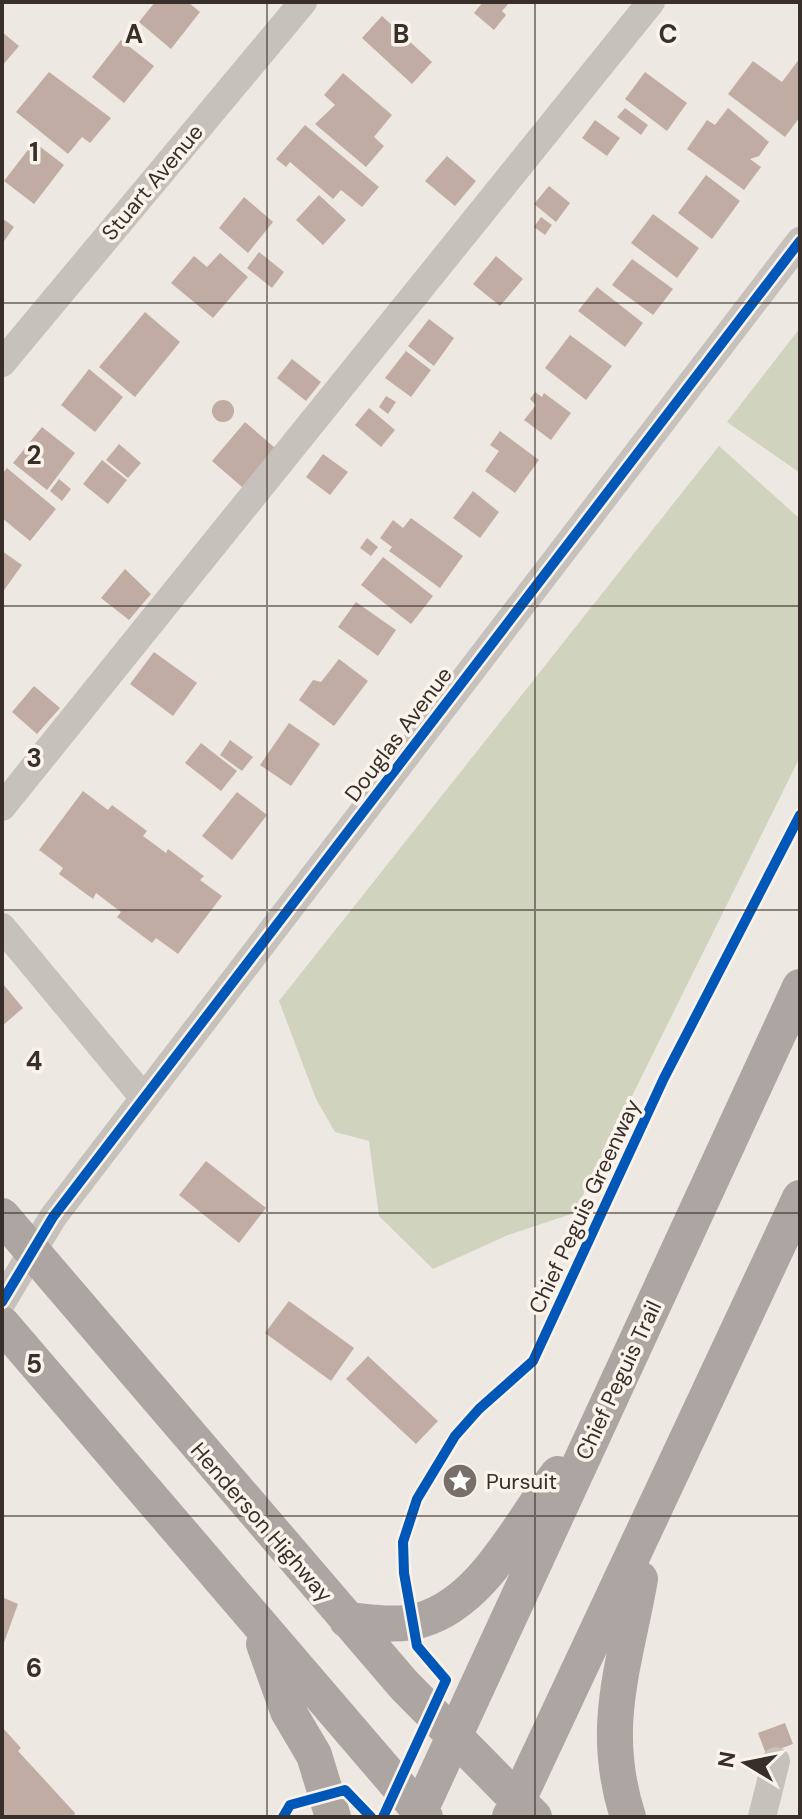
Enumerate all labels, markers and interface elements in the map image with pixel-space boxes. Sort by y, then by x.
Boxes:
text: A [125,17,143,51]
text: B [393,17,409,51]
text: C [658,17,678,51]
street label: Stuart Avenue [95,118,210,247]
text: 1 [29,135,39,169]
text: 2 [26,438,42,472]
street label: Douglas Avenue [338,661,459,808]
text: 3 [26,741,42,775]
text: 4 [26,1044,42,1078]
street label: Chief Peguis Greenway [522,1094,647,1318]
street label: Chief Peguis Trail [569,1296,668,1465]
text: 5 [26,1347,42,1381]
street label: Henderson Highway [184,1436,339,1608]
place icon: Pursuit [441,1462,479,1500]
place label: Pursuit [486,1467,557,1496]
text: 6 [26,1651,42,1685]
north arrow [706,1723,786,1803]
text: N [711,1749,742,1770]

